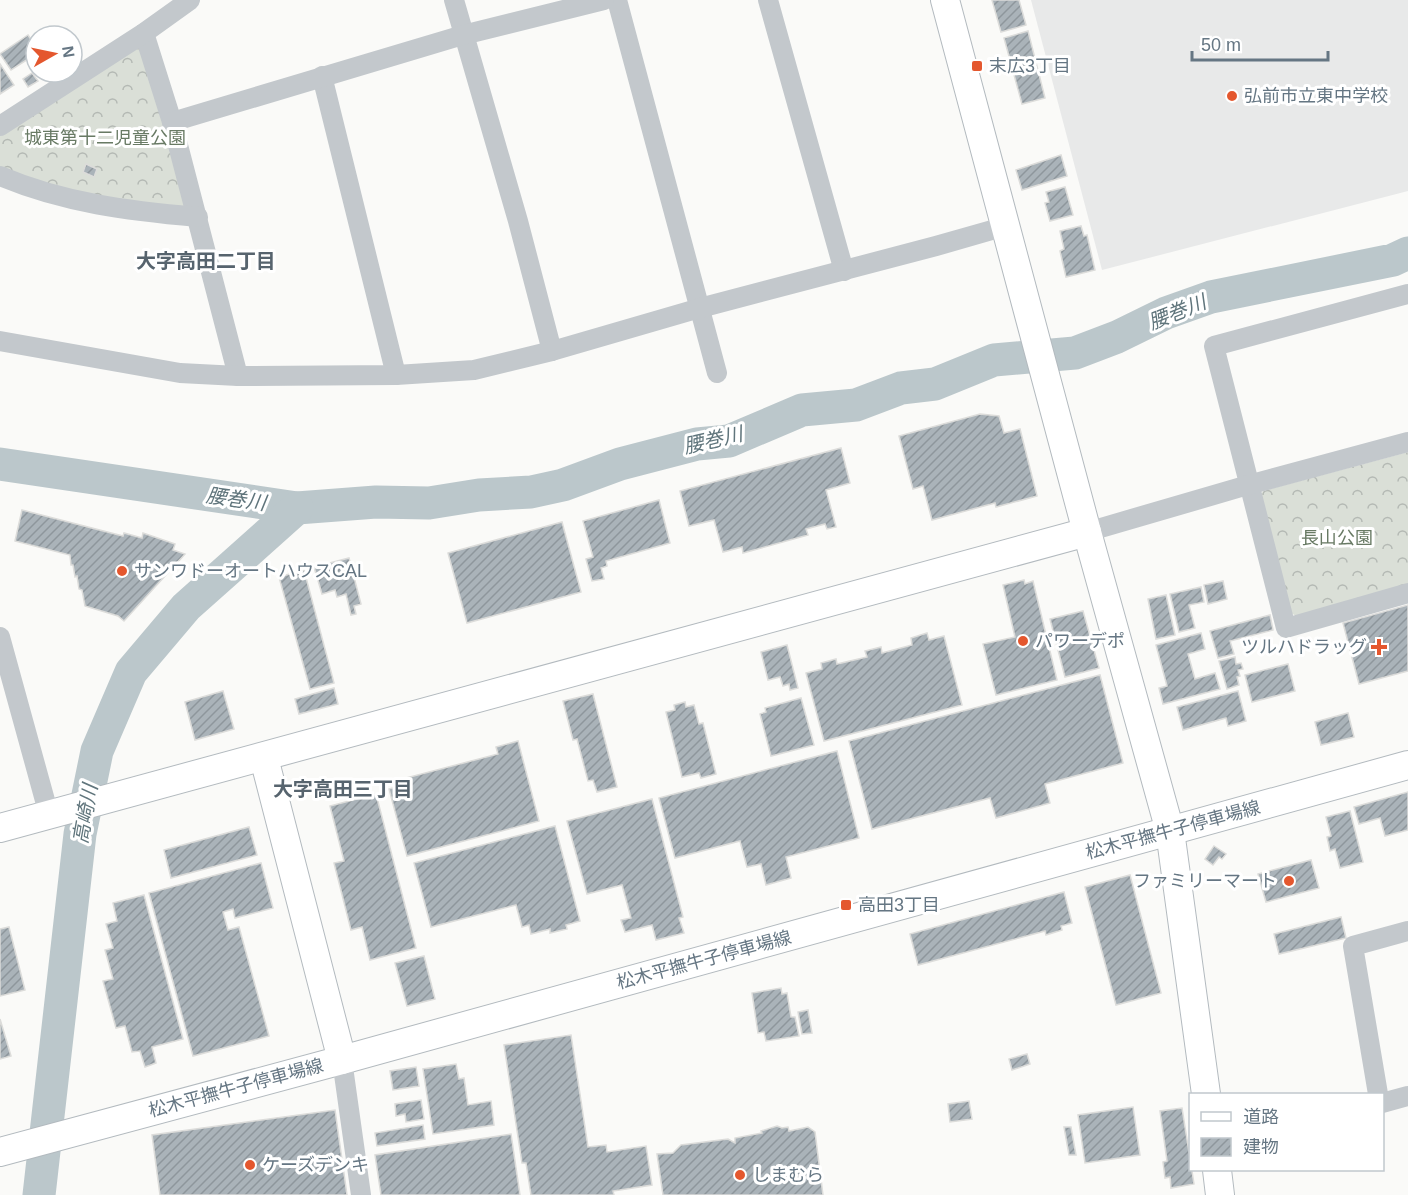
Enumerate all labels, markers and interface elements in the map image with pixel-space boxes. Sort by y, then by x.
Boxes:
north arrow [24,24,84,84]
scale bar [1192,24,1328,62]
text: 50 m [1201,35,1241,55]
text: N [59,45,78,59]
place label: 末広3丁目 [989,56,1071,76]
marker: 末広3丁目 [970,59,984,73]
place label: 弘前市立東中学校 [1244,86,1388,106]
marker: 弘前市立東中学校 [1225,89,1239,103]
park label: 城東第十二児童公園 [24,128,186,148]
district label: 大字高田二丁目 [136,250,276,272]
water label: 腰巻川 [1145,290,1211,333]
water label: 腰巻川 [681,422,747,457]
water label: 腰巻川 [205,484,269,514]
park label: 長山公園 [1301,528,1373,548]
place label: サンワドーオートハウスCAL [134,561,367,581]
marker: サンワドーオートハウスCAL [115,564,129,578]
place label: パワーデポ [1035,631,1125,651]
marker: パワーデポ [1016,634,1030,648]
place label: ツルハドラッグ [1241,637,1367,657]
marker: ツルハドラッグ [1372,640,1386,654]
district label: 大字高田三丁目 [273,778,413,800]
water label: 高崎川 [69,781,101,845]
street label: 松木平撫牛子停車場線 [1083,797,1263,863]
place label: ファミリーマート [1133,871,1277,891]
marker: ファミリーマート [1282,874,1296,888]
place label: 高田3丁目 [858,895,940,915]
marker: 高田3丁目 [839,898,853,912]
street label: 松木平撫牛子停車場線 [614,927,794,993]
street label: 松木平撫牛子停車場線 [146,1055,326,1121]
legend [1189,1093,1384,1171]
text: 道路 [1243,1107,1279,1127]
text: 建物 [1243,1137,1279,1157]
place label: ケーズデンキ [262,1155,369,1175]
marker: ケーズデンキ [243,1158,257,1172]
place label: しまむら [752,1165,824,1185]
marker: しまむら [733,1168,747,1182]

